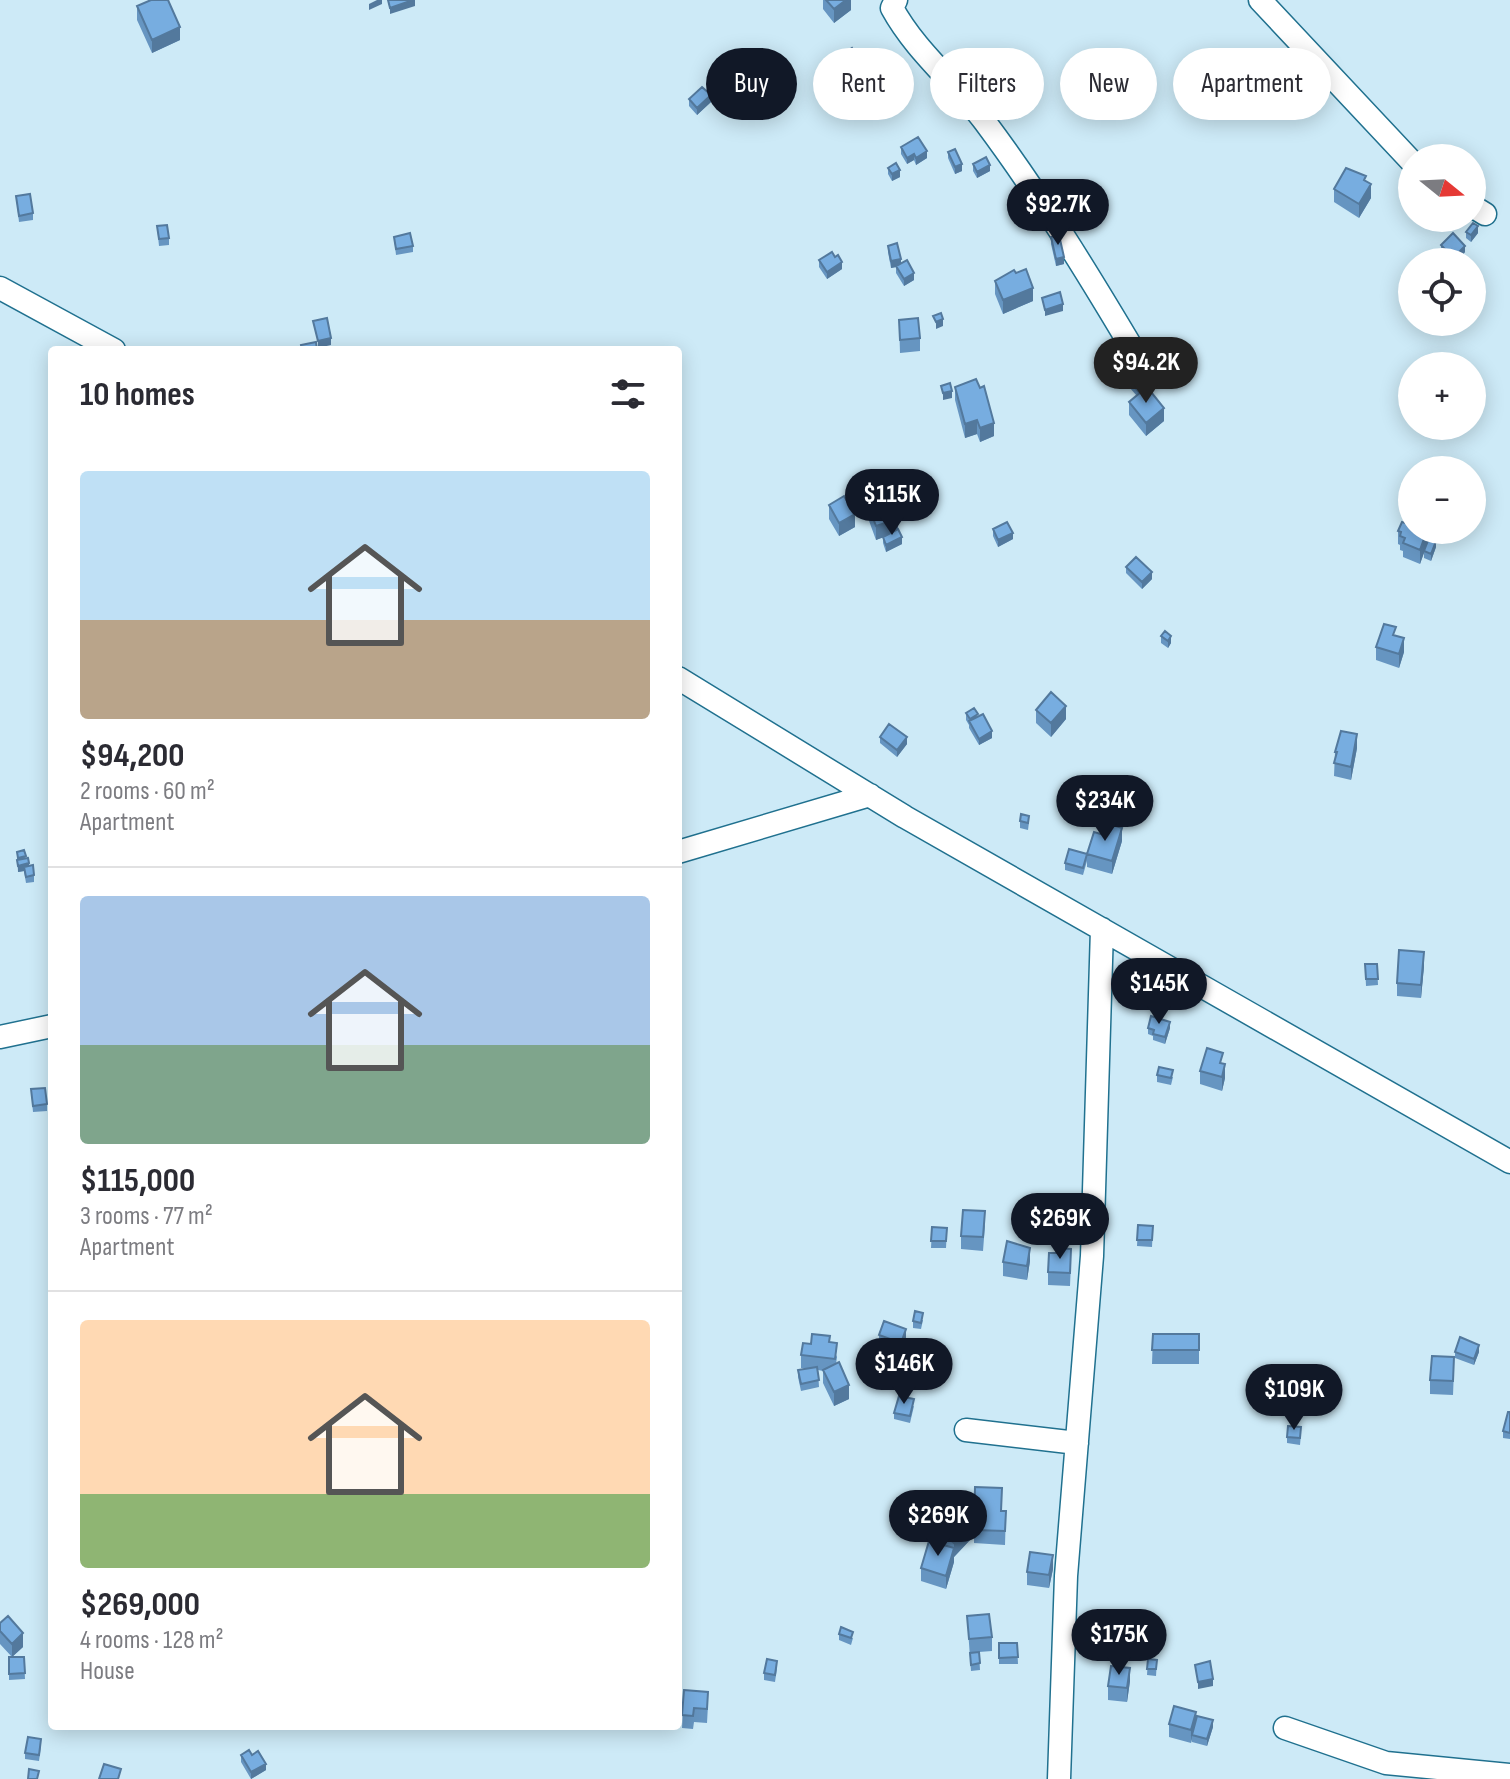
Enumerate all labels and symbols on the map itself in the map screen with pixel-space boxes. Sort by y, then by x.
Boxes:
north arrow [1398,144,1486,232]
pin: $92.7K [993,179,1123,247]
pin: $94.2K [1081,337,1211,405]
pin: $115K [836,469,948,537]
pin: $234K [1049,775,1161,843]
pin: $145K [1103,958,1215,1026]
pin: $269K [1004,1193,1116,1261]
pin: $146K [848,1338,960,1406]
pin: $109K [1238,1364,1350,1432]
pin: $269K [882,1490,994,1558]
pin: $175K [1063,1609,1175,1677]

